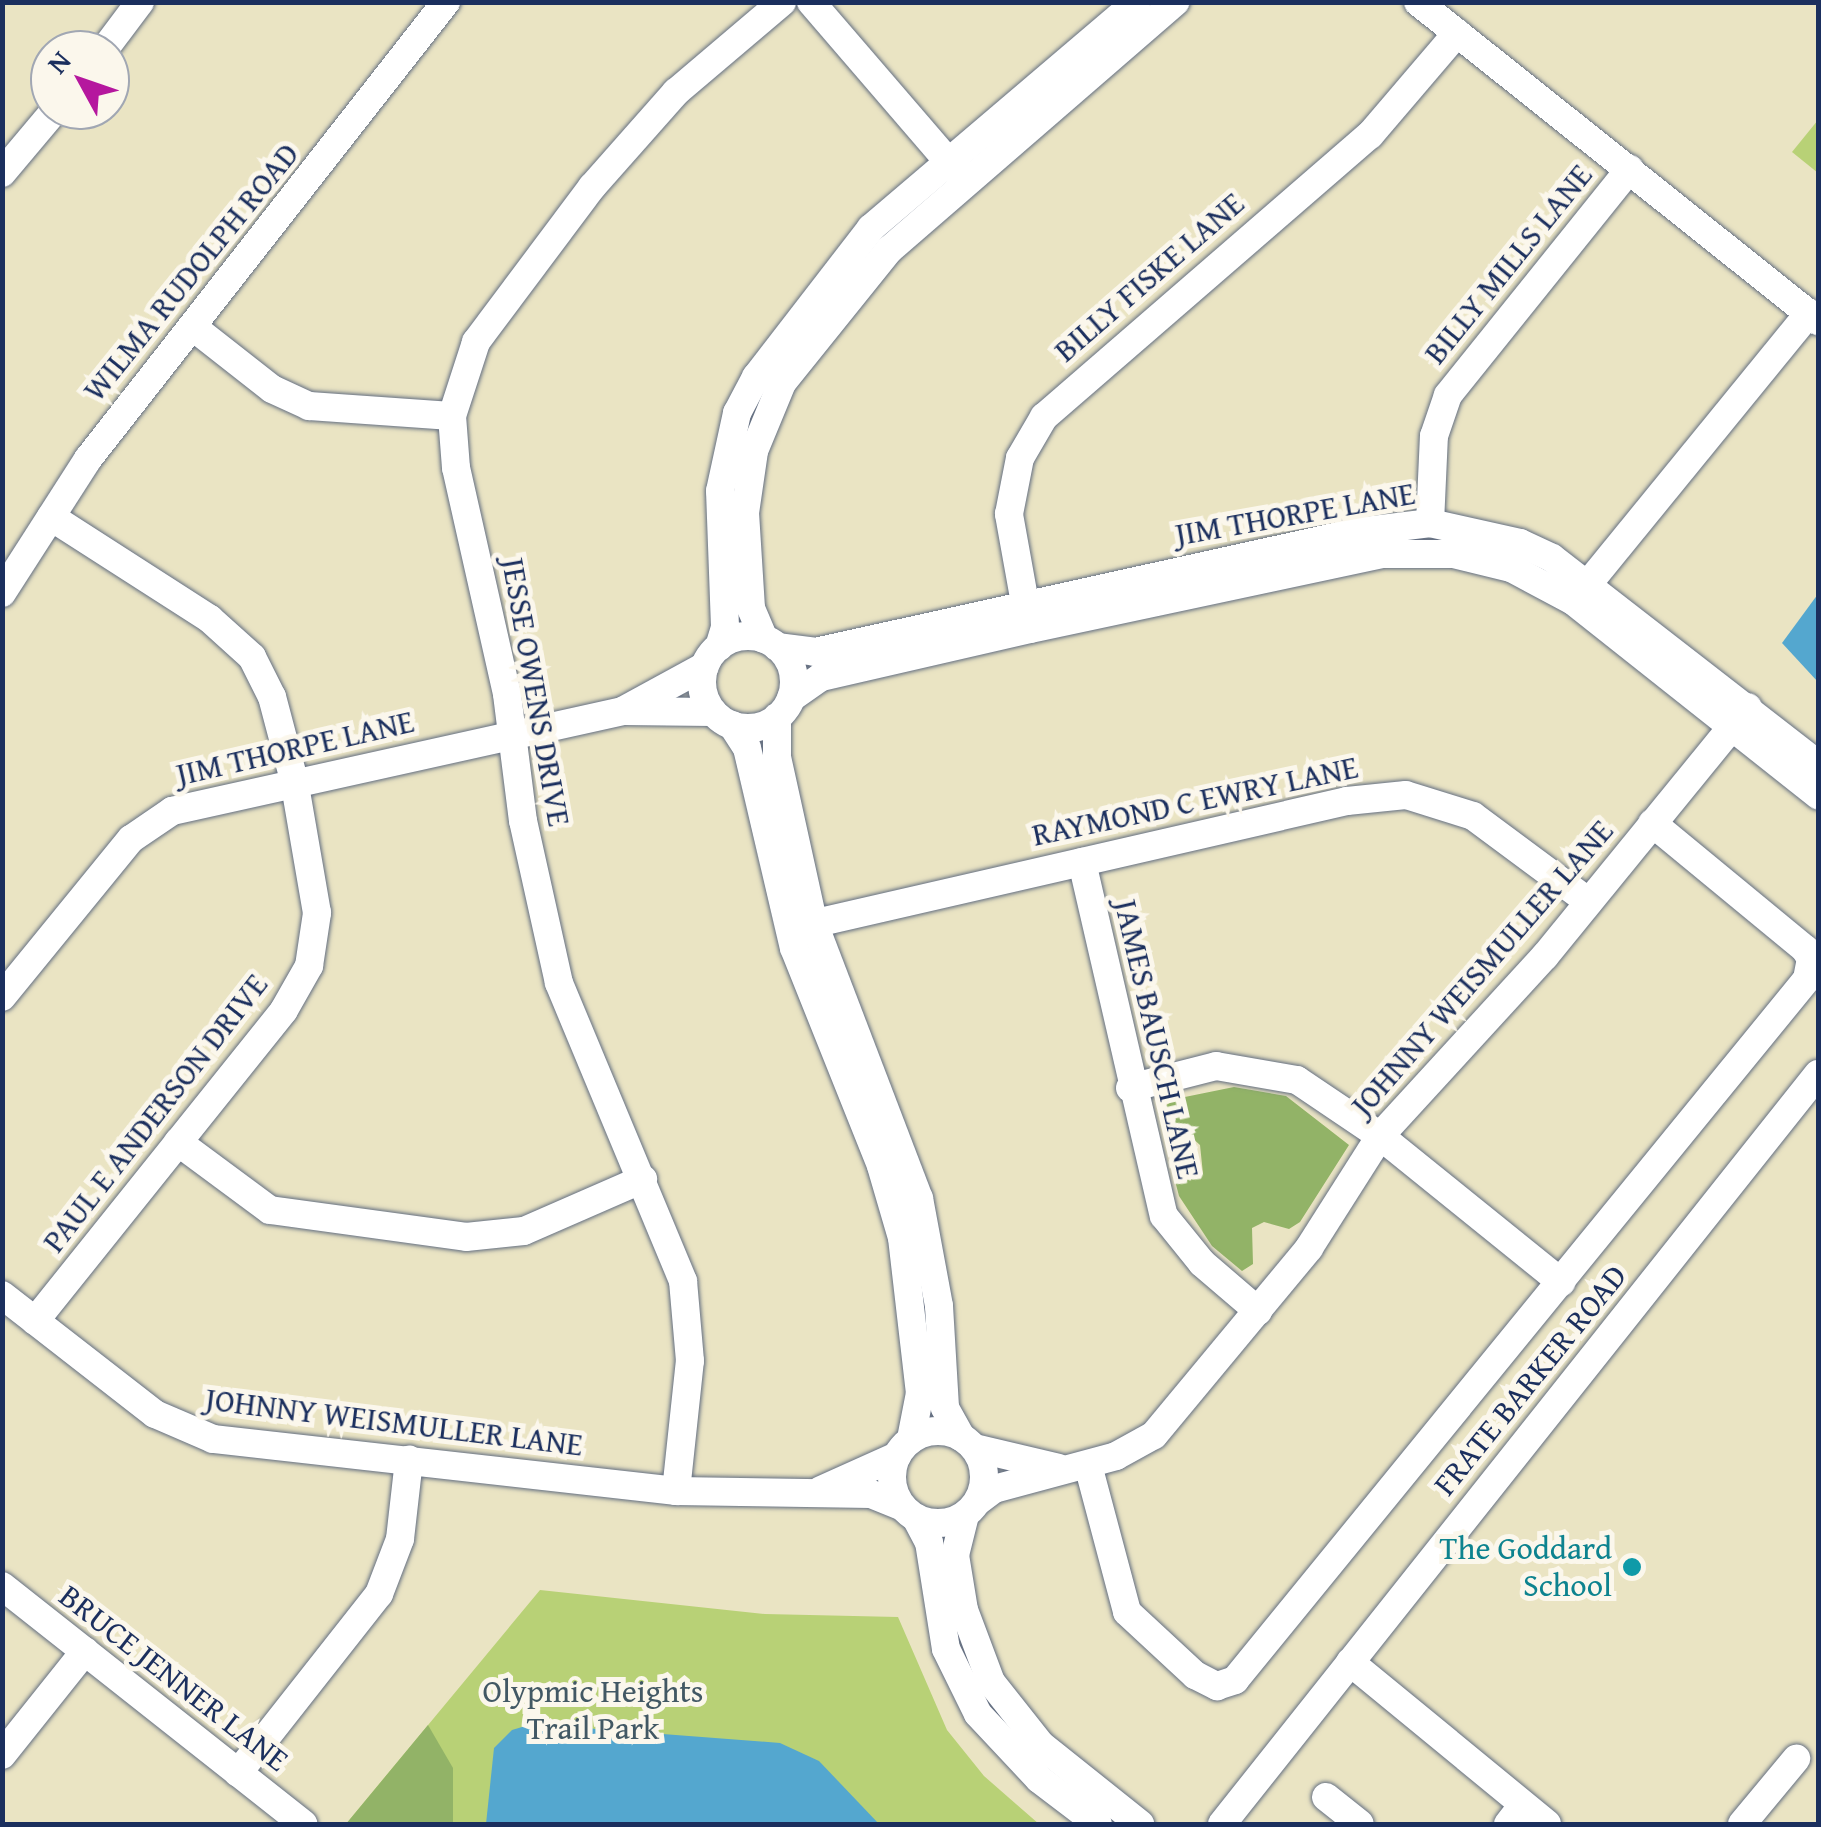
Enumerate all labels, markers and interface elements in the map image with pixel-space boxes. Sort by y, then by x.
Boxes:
north arrow [30,30,130,130]
text: N [36,41,80,82]
street label: WILMA RUDOLPH ROAD [75,135,307,409]
street label: BILLY MILLS LANE [1416,157,1600,371]
street label: BILLY FISKE LANE [1046,184,1252,370]
street label: JIM THORPE LANE [1172,474,1418,554]
street label: JESSE OWENS DRIVE [493,555,579,829]
street label: JIM THORPE LANE [172,702,418,794]
street label: RAYMOND C EWRY LANE [1029,748,1361,854]
street label: JOHNNY WEISMULLER LANE [1343,812,1621,1124]
street label: JAMES BAUSCH LANE [1106,896,1208,1182]
street label: PAUL E ANDERSON DRIVE [34,966,276,1260]
street label: FRATE BARKER ROAD [1425,1257,1635,1503]
street label: JOHNNY WEISMULLER LANE [203,1380,585,1464]
place label: The Goddard School [1440,1530,1612,1605]
marker: The Goddard School [1621,1556,1643,1578]
street label: BRUCE JENNER LANE [52,1577,296,1779]
park label: Olypmic Heights Trail Park [482,1673,704,1748]

